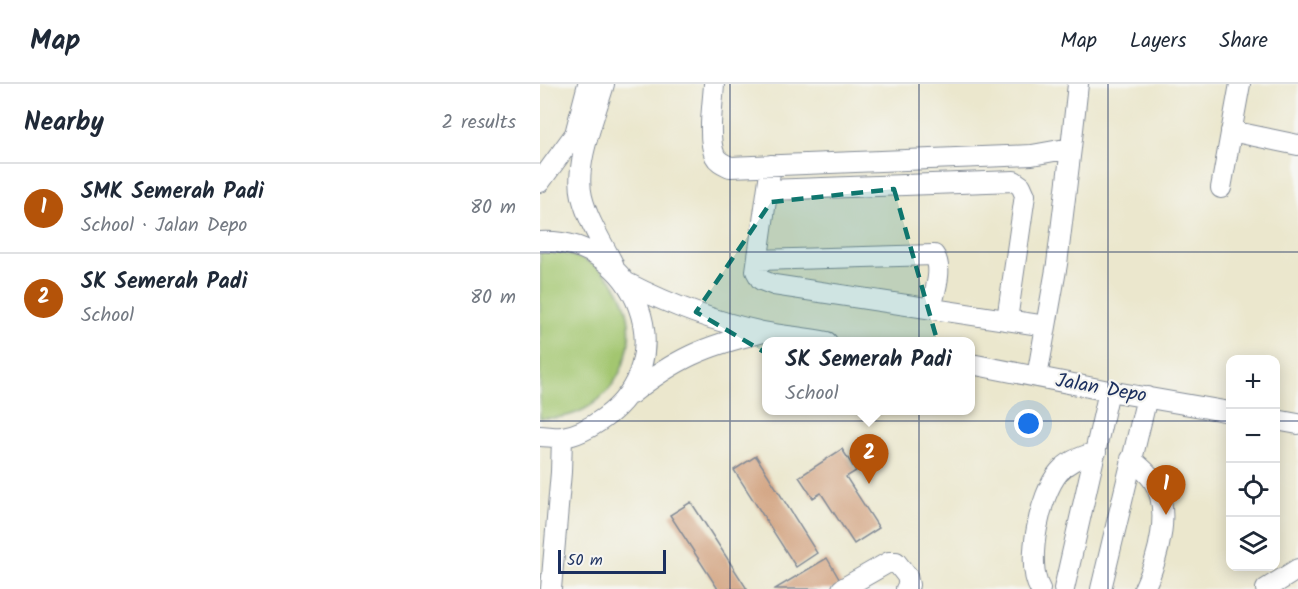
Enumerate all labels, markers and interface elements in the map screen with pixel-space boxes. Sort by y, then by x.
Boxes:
text: Map [30,19,81,64]
text: Map [1060,25,1097,58]
text: Layers [1130,25,1186,58]
text: Share [1219,25,1268,58]
text: Nearby [24,102,104,144]
text: 2 results [441,107,516,139]
text: SMK Semerah Padi [81,175,264,210]
text: 1 [40,192,47,224]
text: 80 m [470,192,516,224]
text: School · Jalan Depo [81,210,247,242]
text: SK Semerah Padi [81,265,247,300]
text: 2 [38,282,49,314]
text: 80 m [470,282,516,314]
text: School [81,300,134,332]
popup [762,337,975,415]
text: SK Semerah Padi [785,343,952,378]
map controls [1226,355,1280,571]
button: + [1226,355,1280,409]
street label: Jalan Depo [1053,365,1149,413]
text: School [785,378,839,410]
your location [1014,409,1043,438]
button: − [1226,409,1280,463]
pin: 2 [850,434,888,484]
button: locate [1226,463,1280,517]
pin: 1 [1146,466,1186,515]
button: layers [1226,517,1280,571]
scale bar [558,547,666,574]
text: 50 m [567,548,603,573]

